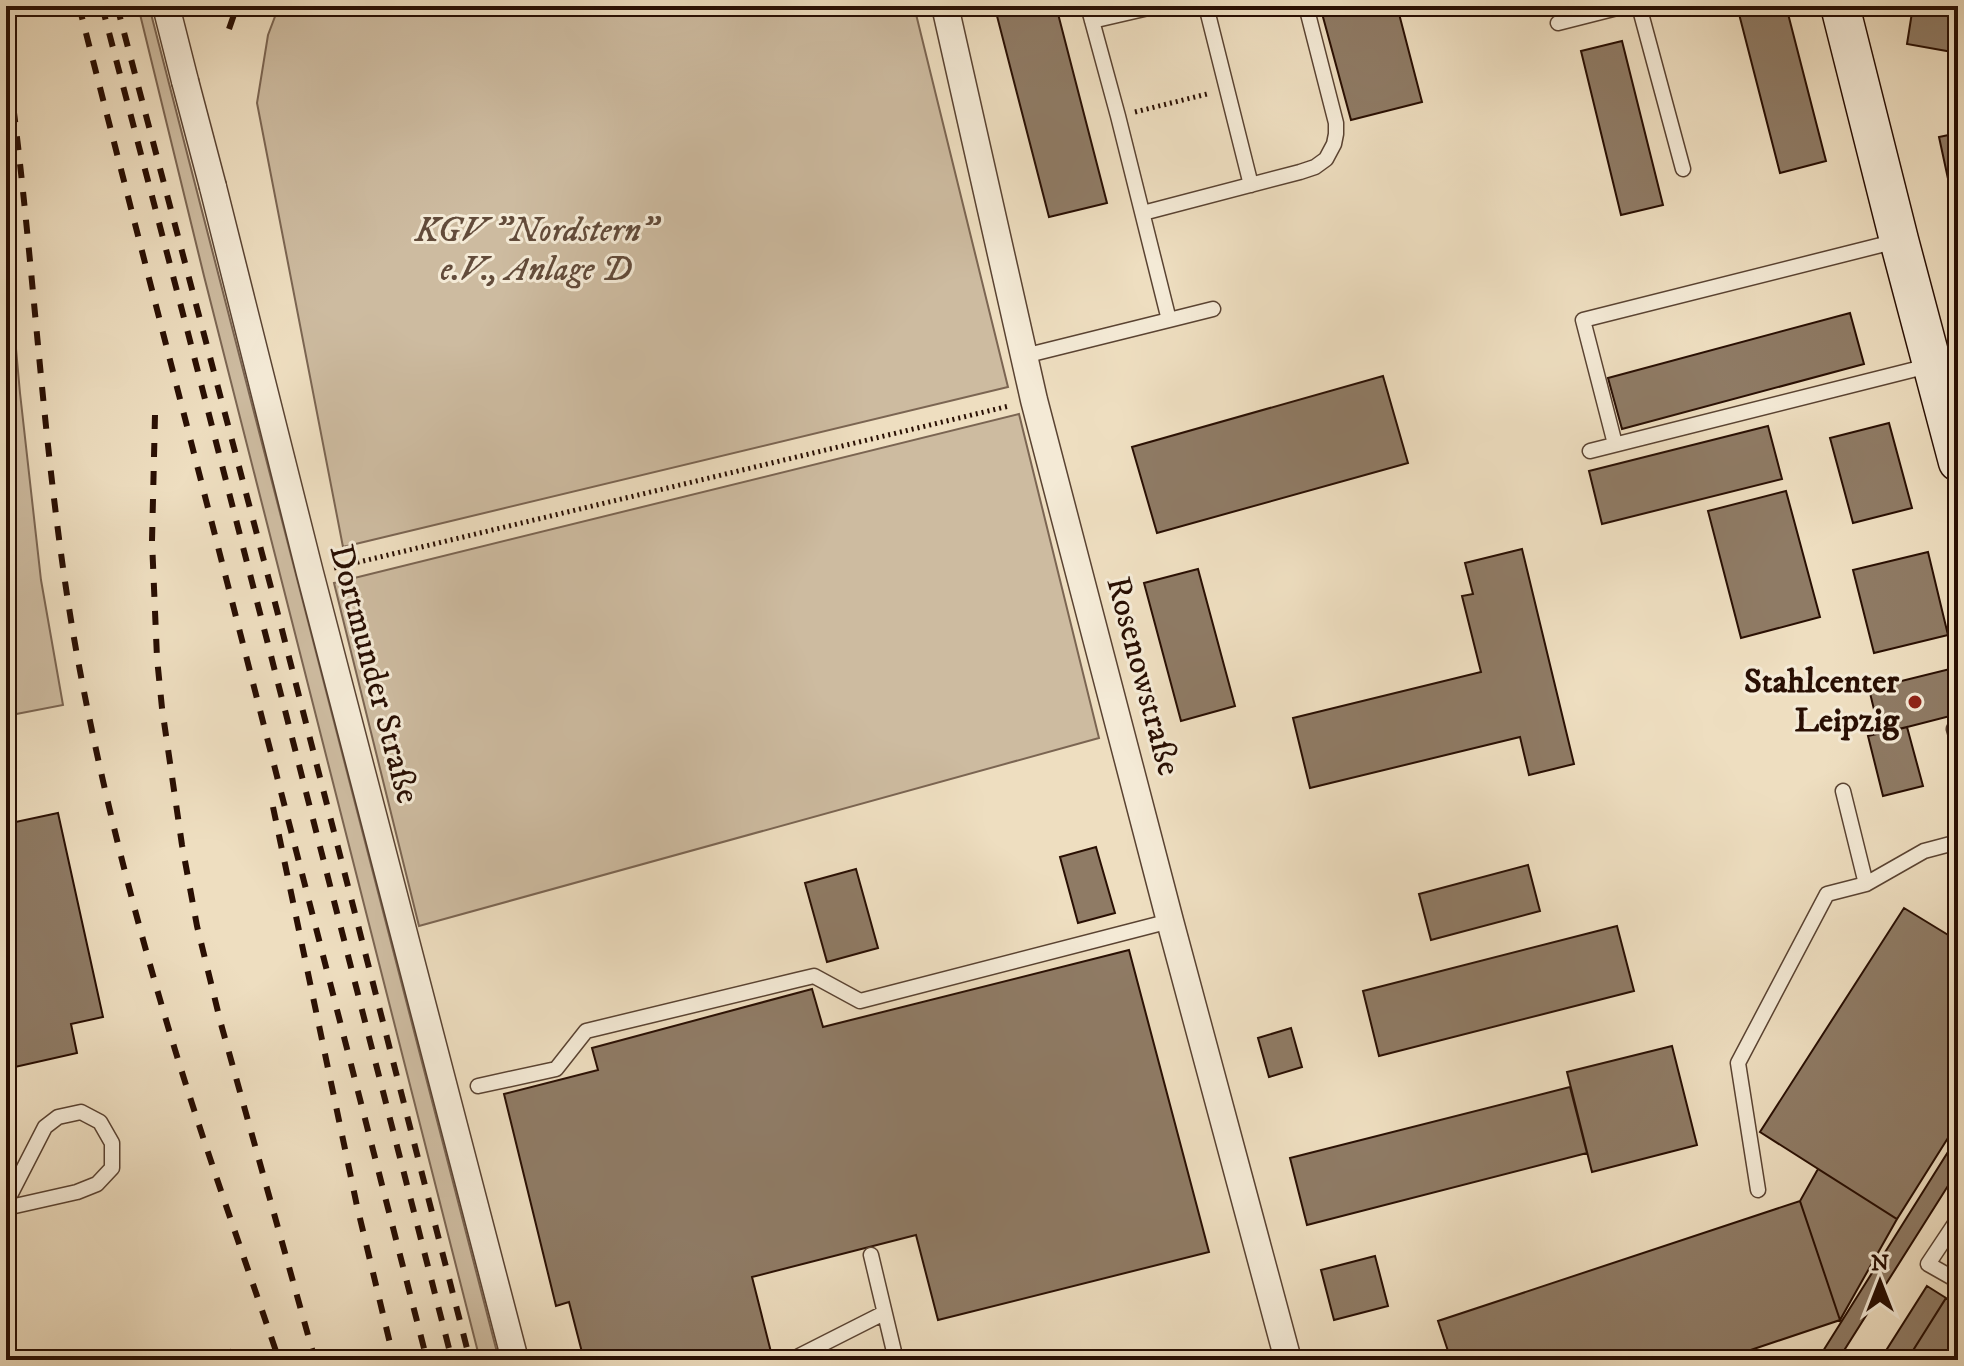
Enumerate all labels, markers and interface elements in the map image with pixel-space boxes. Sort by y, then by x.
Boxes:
park label: KGV "Nordstern" e.V., Anlage D [414,210,661,291]
street label: Dortmunder Straße [319,540,429,808]
street label: Rosenowstraße [1096,572,1190,780]
place label: Stahlcenter Leipzig [1744,661,1900,742]
marker: Stahlcenter Leipzig [1906,693,1924,711]
north arrow [1840,1242,1920,1322]
text: N [1871,1250,1889,1277]

